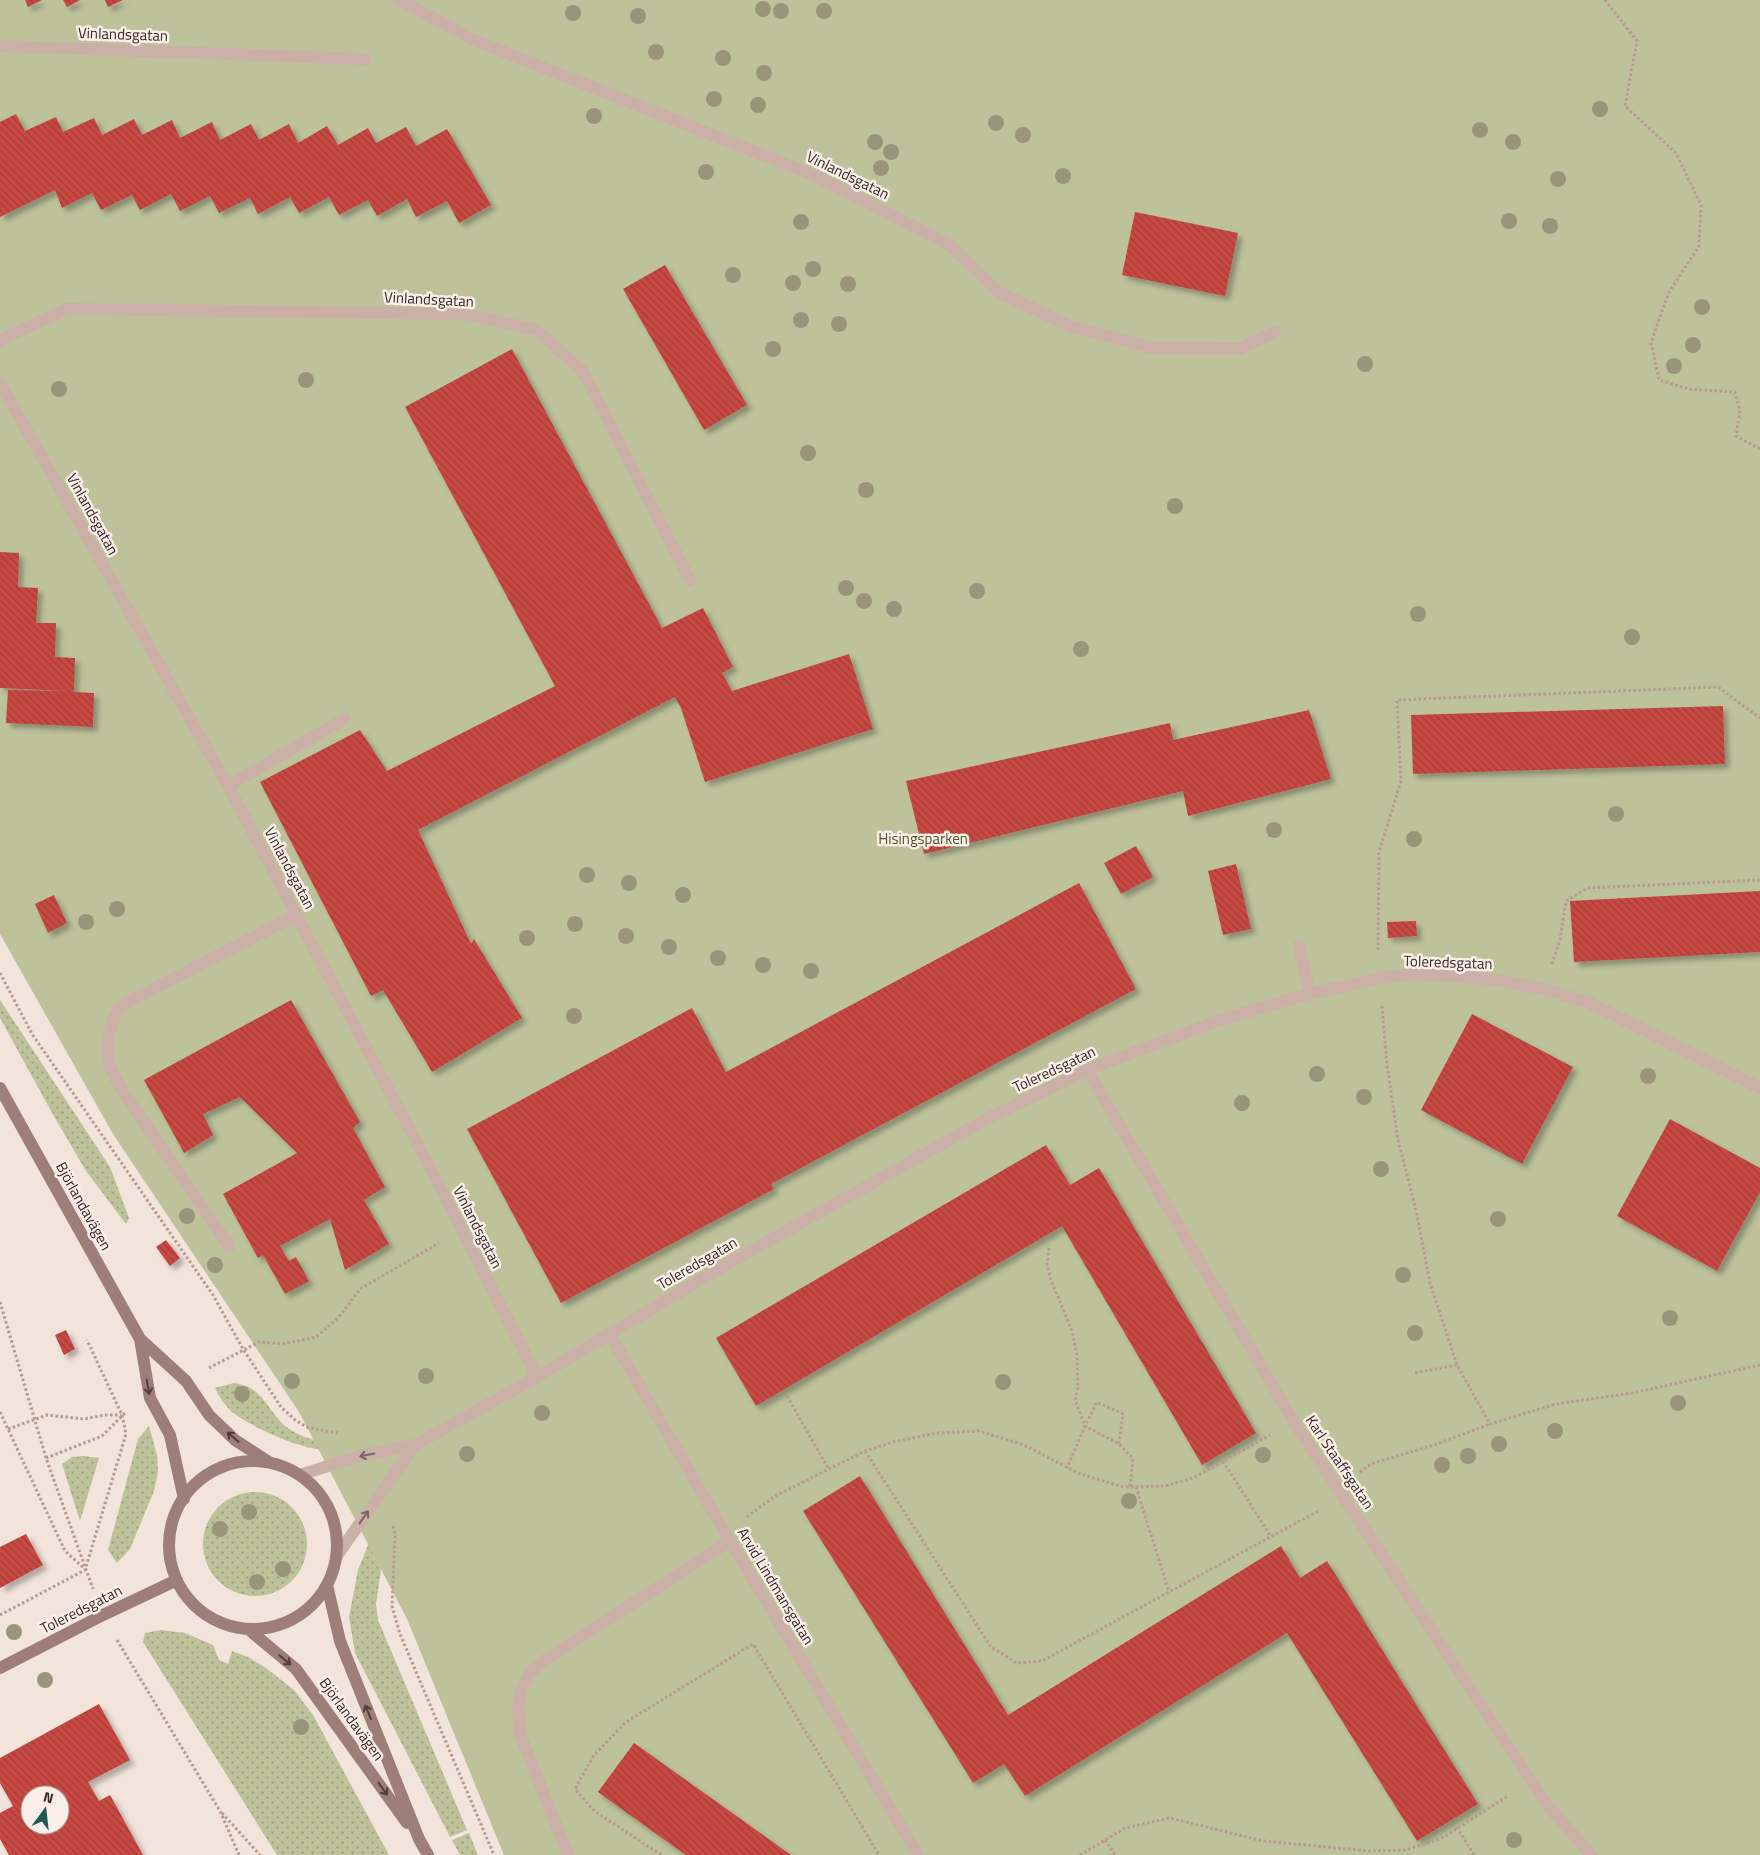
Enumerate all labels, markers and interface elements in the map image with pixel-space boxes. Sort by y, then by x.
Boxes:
street label: Vinlandsgatan [78,21,168,47]
street label: Vinlandsgatan [803,145,893,205]
street label: Vinlandsgatan [383,285,475,313]
street label: Vinlandsgatan [61,469,125,559]
street label: Vinlandsgatan [259,823,321,913]
park label: Hisingsparken [878,827,968,850]
street label: Toleredsgatan [1403,949,1493,975]
street label: Toleredsgatan [1009,1040,1099,1098]
street label: Björlandavägen [50,1158,118,1254]
street label: Vinlandsgatan [447,1182,509,1272]
street label: Toleredsgatan [653,1231,741,1295]
one-way arrow [144,1379,154,1395]
street label: Karl Staaffsgatan [1300,1410,1380,1514]
one-way arrow [226,1431,239,1443]
one-way arrow [359,1451,375,1460]
one-way arrow [359,1511,370,1524]
street label: Arvid Lindmansgatan [732,1523,820,1649]
street label: Toleredsgatan [36,1579,126,1639]
one-way arrow [278,1655,291,1666]
street label: Björlandavägen [314,1673,390,1765]
one-way arrow [363,1705,372,1721]
one-way arrow [378,1782,388,1796]
north arrow [20,1785,70,1835]
text: N [41,1786,56,1808]

